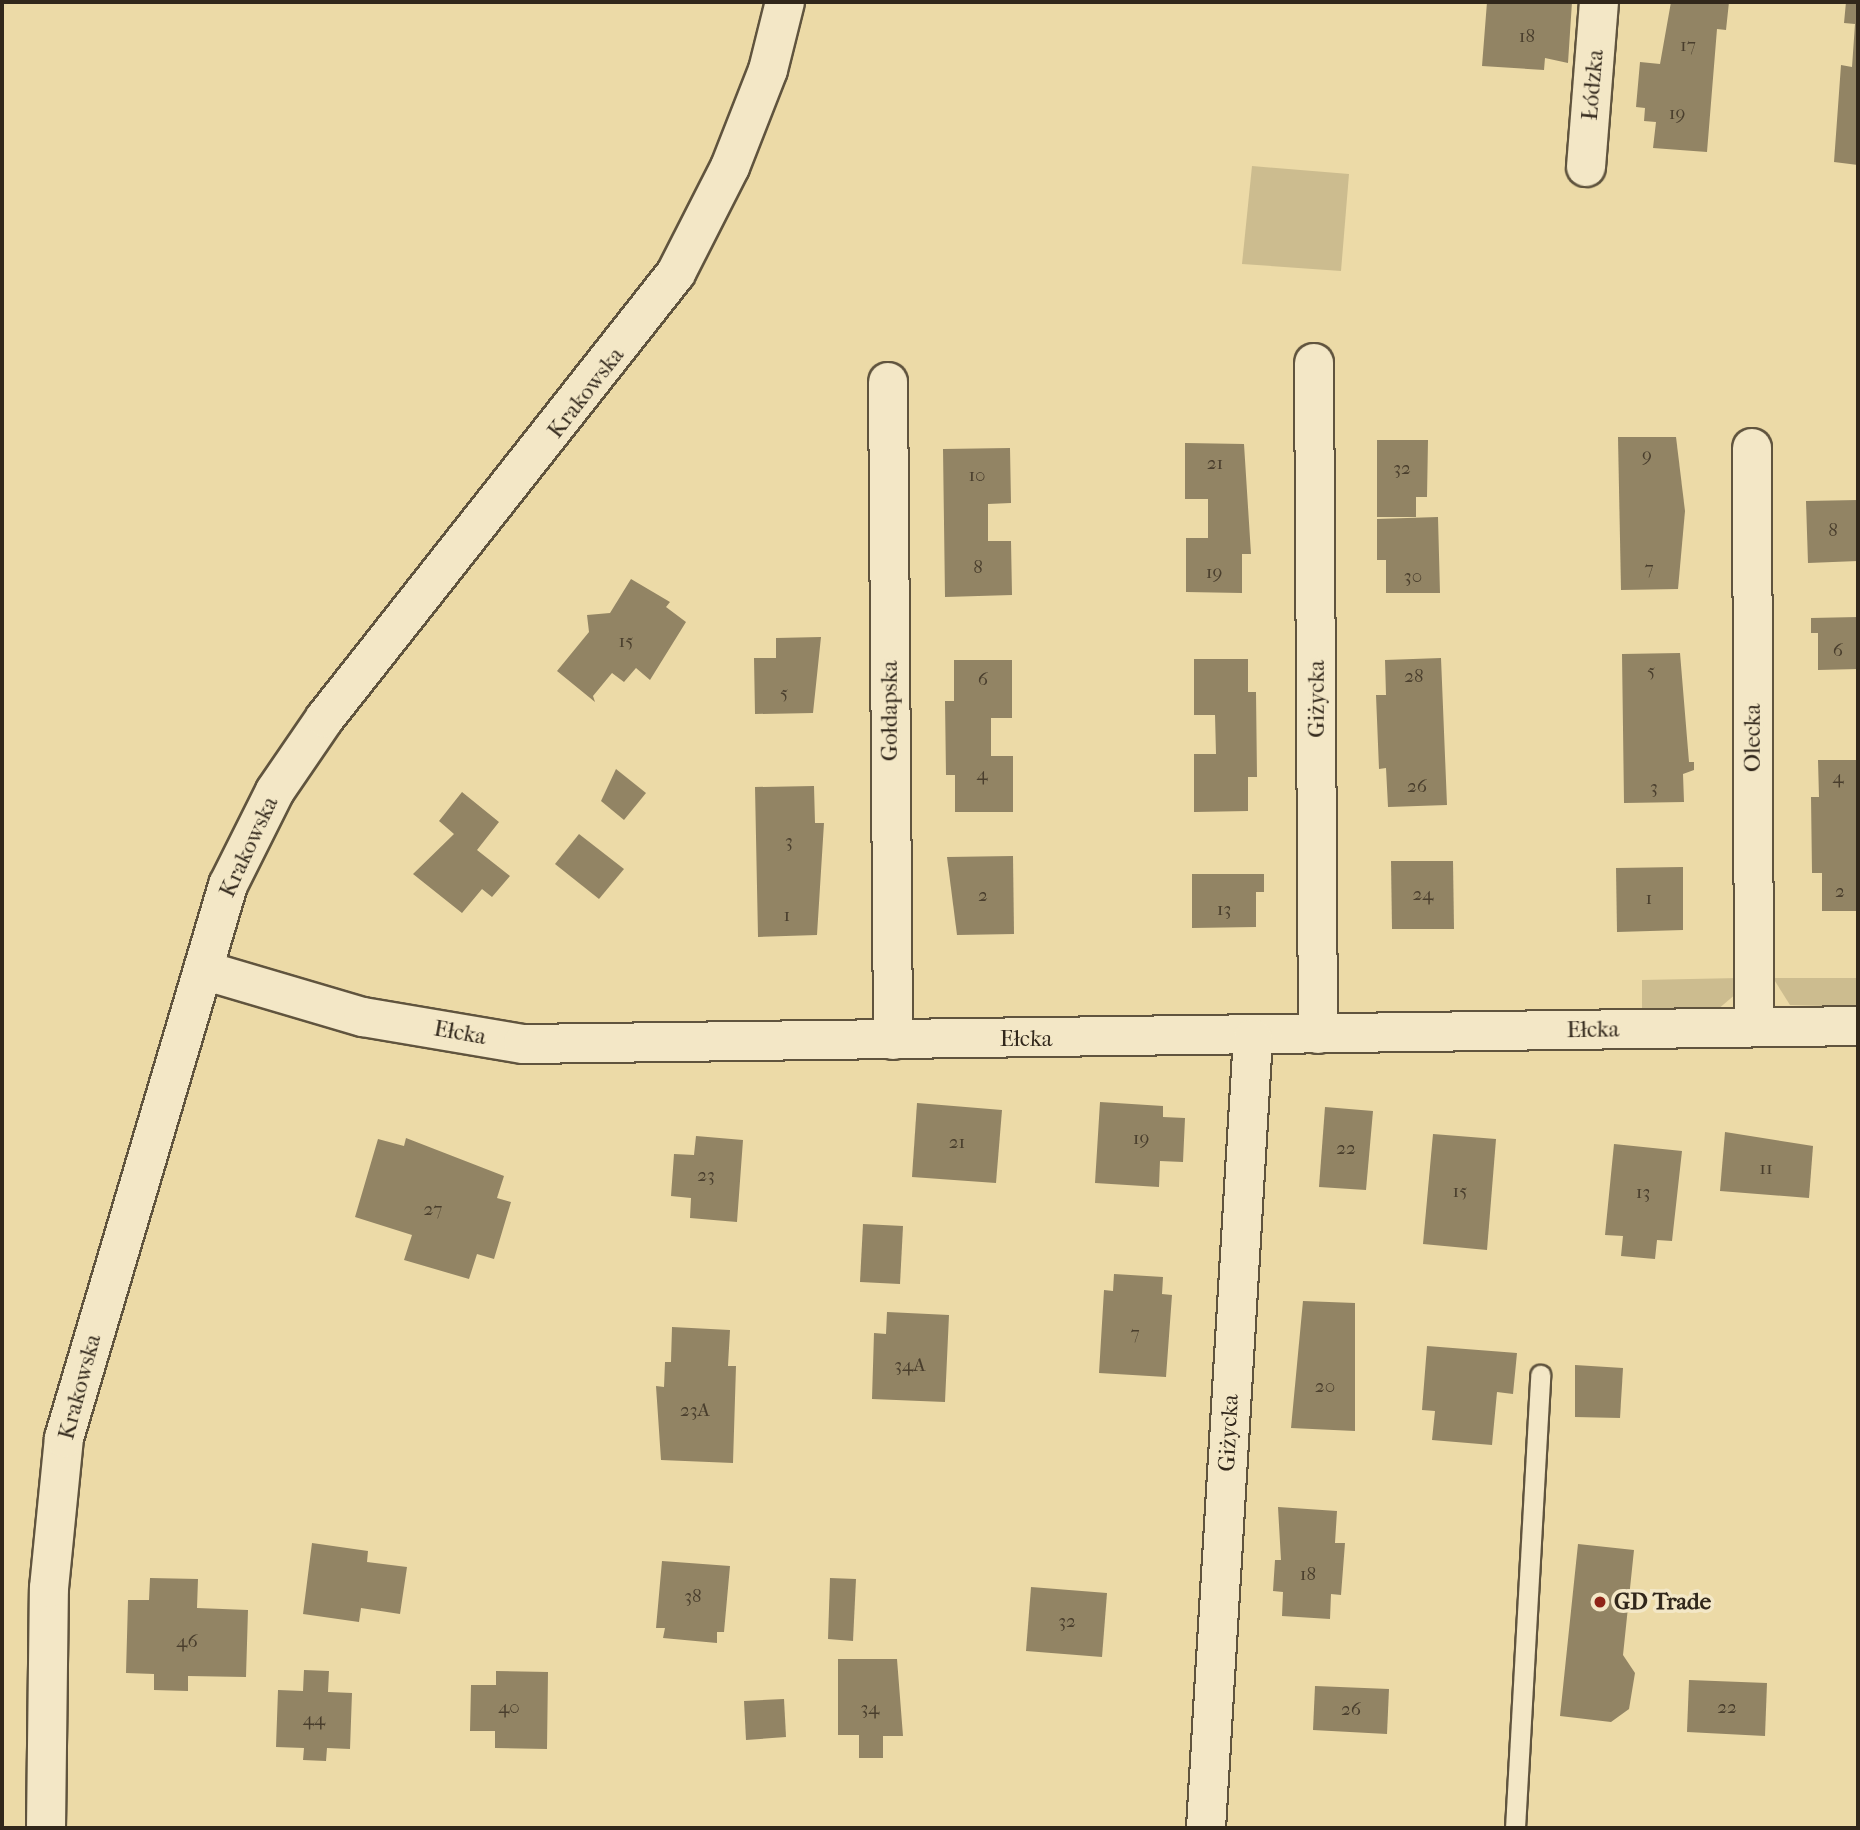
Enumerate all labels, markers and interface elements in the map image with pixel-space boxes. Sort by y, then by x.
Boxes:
house number: 18 [1519,26,1535,48]
house number: 17 [1680,35,1696,57]
street label: Łódzka [1576,49,1610,121]
house number: 19 [1669,103,1685,125]
street label: Krakowska [542,342,630,444]
house number: 9 [1642,445,1652,467]
house number: 21 [1207,453,1223,475]
house number: 32 [1393,458,1411,480]
house number: 10 [968,465,986,487]
house number: 8 [1828,520,1838,542]
house number: 8 [973,557,983,579]
house number: 7 [1644,558,1654,580]
house number: 19 [1206,562,1222,584]
house number: 30 [1404,566,1422,588]
house number: 15 [619,631,633,653]
house number: 6 [1833,640,1843,662]
street label: Giżycka [1303,660,1331,738]
street label: Gołdapska [876,661,904,761]
house number: 5 [1647,661,1655,683]
house number: 28 [1404,666,1424,688]
house number: 6 [978,669,988,691]
house number: 5 [780,683,788,705]
street label: Olecka [1739,704,1767,772]
house number: 4 [976,764,988,786]
house number: 4 [1832,767,1844,789]
house number: 26 [1407,776,1427,798]
house number: 3 [1650,777,1658,799]
street label: Krakowska [214,792,284,902]
house number: 3 [785,831,793,853]
house number: 2 [1835,881,1845,903]
house number: 24 [1413,884,1433,906]
house number: 2 [978,885,988,907]
house number: 1 [1646,888,1652,910]
house number: 13 [1217,899,1231,921]
house number: 1 [784,905,790,927]
street label: Ełcka [432,1015,488,1051]
street label: Ełcka [1566,1016,1620,1044]
street label: Ełcka [1000,1025,1052,1053]
house number: 19 [1133,1128,1149,1150]
house number: 21 [949,1132,965,1154]
house number: 22 [1336,1138,1356,1160]
house number: 11 [1759,1158,1773,1180]
house number: 23 [697,1165,715,1187]
house number: 15 [1453,1181,1467,1203]
house number: 13 [1636,1182,1650,1204]
house number: 27 [424,1199,442,1221]
house number: 7 [1130,1323,1140,1345]
street label: Krakowska [53,1331,107,1443]
house number: 34A [894,1355,926,1377]
house number: 20 [1315,1376,1335,1398]
street label: Giżycka [1213,1394,1245,1472]
house number: 23A [680,1400,710,1422]
house number: 18 [1300,1564,1316,1586]
house number: 38 [684,1586,702,1608]
place label: GD Trade [1614,1588,1711,1616]
marker: GD Trade [1592,1594,1608,1610]
house number: 32 [1058,1611,1076,1633]
house number: 46 [176,1631,198,1653]
house number: 40 [498,1697,520,1719]
house number: 22 [1717,1697,1737,1719]
house number: 34 [860,1698,880,1720]
house number: 26 [1341,1699,1361,1721]
house number: 44 [303,1709,325,1731]

